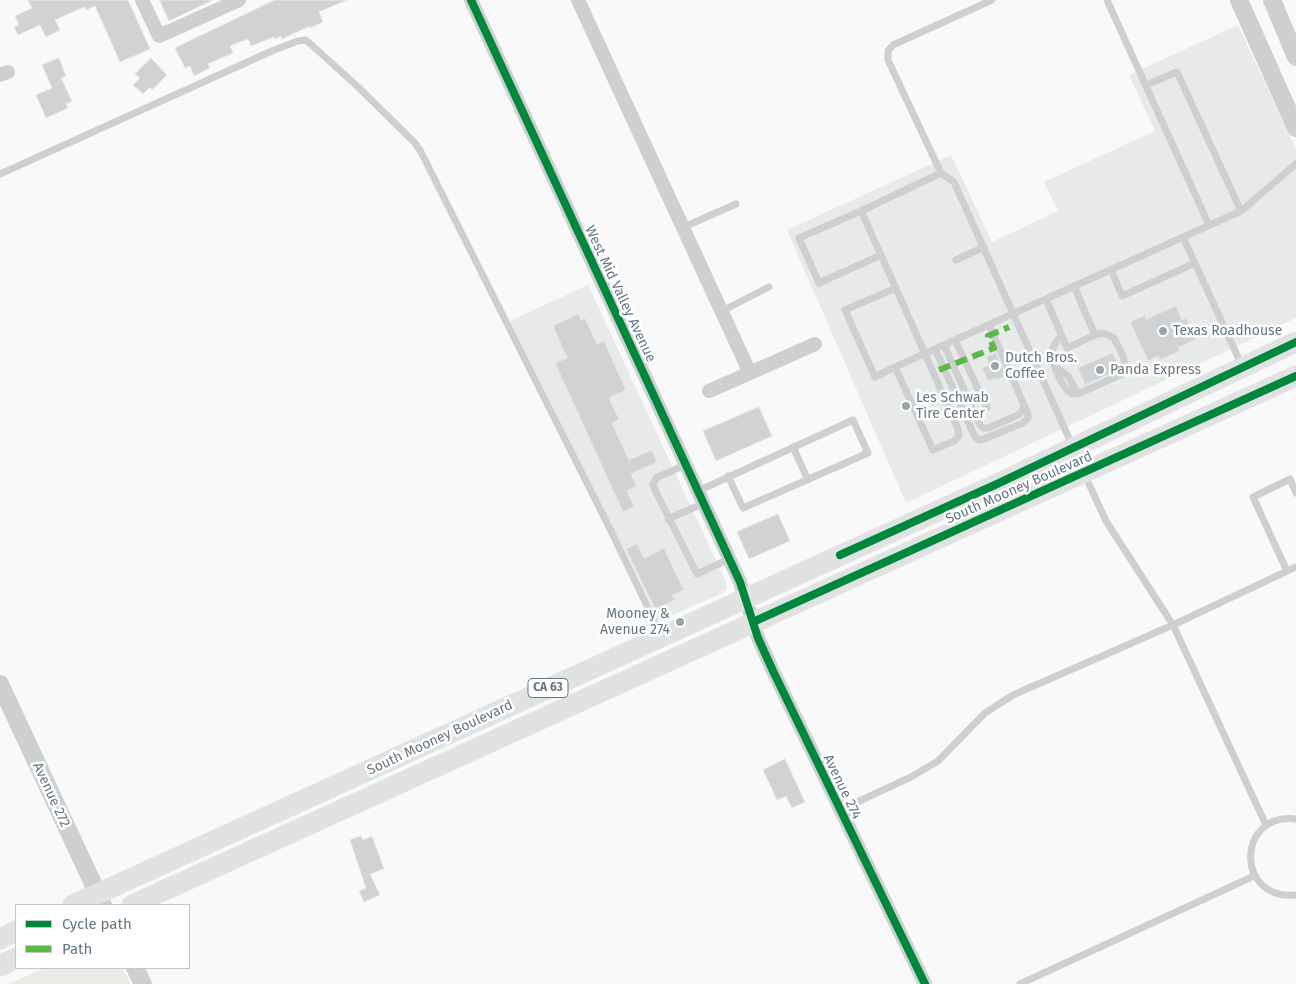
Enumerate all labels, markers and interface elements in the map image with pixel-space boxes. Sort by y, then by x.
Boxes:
street label: West Mid Valley Avenue [581,223,659,365]
place label: Texas Roadhouse [1173,323,1282,339]
marker: Texas Roadhouse [1157,325,1169,337]
place label: Dutch Bros. Coffee [1005,350,1077,382]
marker: Dutch Bros. Coffee [989,360,1001,372]
place label: Panda Express [1110,362,1201,378]
marker: Panda Express [1094,364,1106,376]
place label: Les Schwab Tire Center [916,390,989,422]
marker: Les Schwab Tire Center [900,400,912,412]
street label: South Mooney Boulevard [943,448,1095,528]
place label: Mooney & Avenue 274 [600,606,670,638]
marker: Mooney & Avenue 274 [674,616,686,628]
road number: CA 63 [528,678,568,698]
street label: South Mooney Boulevard [365,697,515,779]
street label: Avenue 274 [819,752,865,822]
street label: Avenue 272 [29,760,73,830]
legend [15,904,190,969]
text: Cycle path [62,915,132,933]
text: Path [62,940,92,958]

